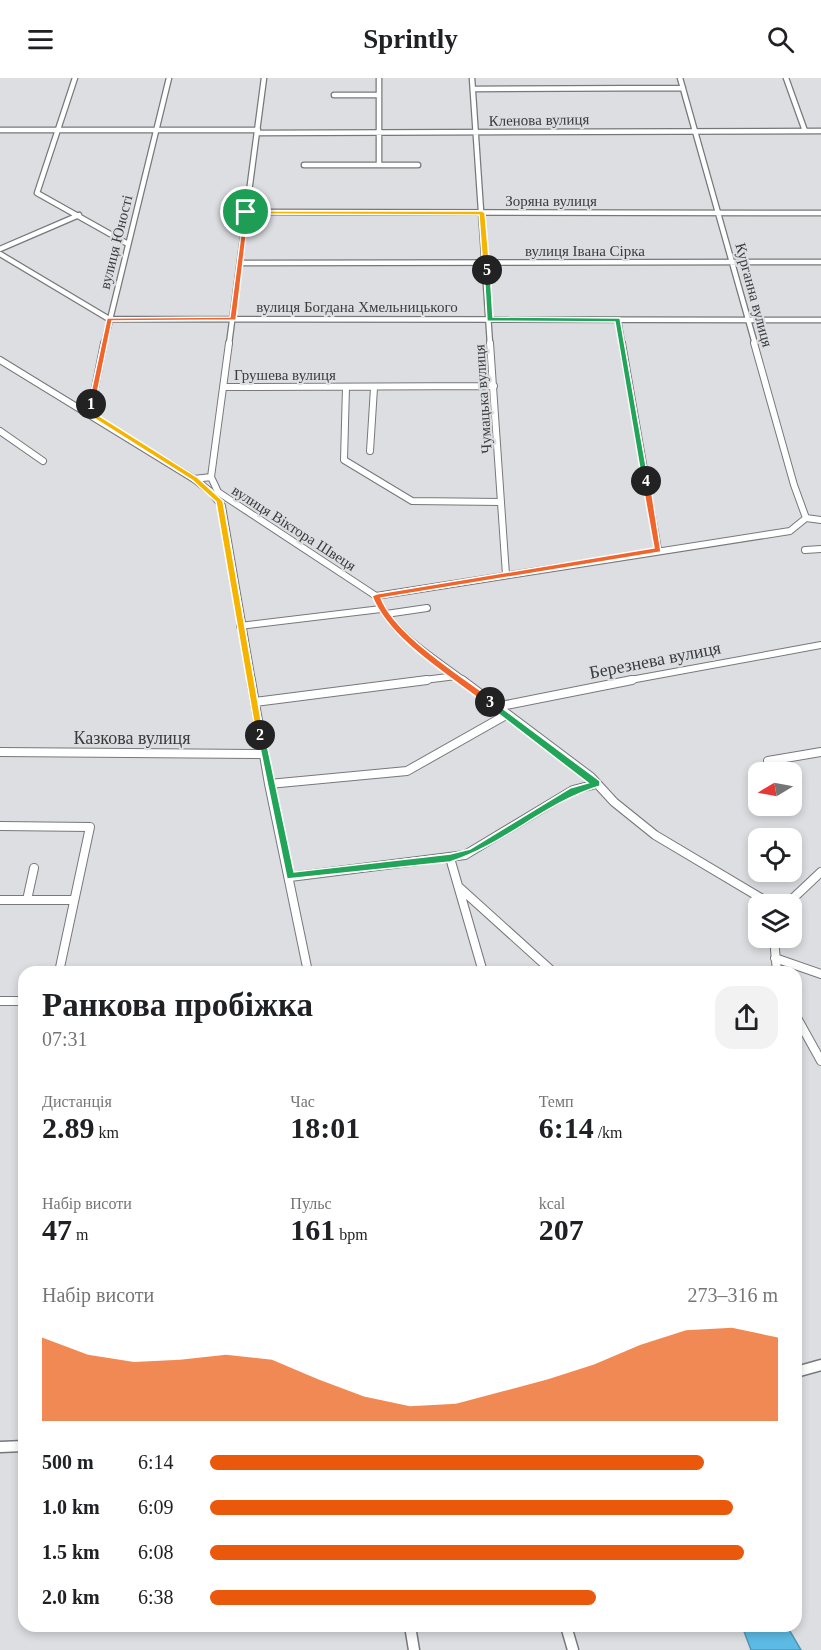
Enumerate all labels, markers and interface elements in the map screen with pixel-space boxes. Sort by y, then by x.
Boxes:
icon: menu [24,23,57,56]
icon: search [764,23,797,56]
text: Sprintly [363,24,458,54]
street label: Кленова вулиця [488,111,590,129]
pin [220,186,271,237]
street label: вулиця Юності [97,193,135,291]
street label: Зоряна вулиця [505,193,597,209]
icon: arrive [229,195,262,228]
street label: Курганна вулиця [732,241,776,349]
street label: вулиця Івана Сірка [525,243,645,259]
pin: 5 [472,255,502,285]
text: 5 [483,261,491,278]
street label: вулиця Богдана Хмельницького [256,299,458,315]
street label: Чумацька вулиця [471,344,495,454]
street label: Грушева вулиця [234,367,336,383]
pin: 1 [76,389,106,419]
text: 1 [87,395,95,412]
pin: 4 [631,466,661,496]
text: 4 [642,472,650,489]
street label: вулиця Віктора Швеця [229,482,359,574]
street label: Березнева вулиця [587,637,723,683]
pin: 3 [475,687,505,717]
text: 3 [486,693,494,710]
pin: 2 [245,720,275,750]
text: 2 [256,726,264,743]
street label: Казкова вулиця [73,728,191,748]
north arrow [748,762,802,816]
map controls [748,762,802,948]
button: locate [748,828,802,882]
button: layers [748,894,802,948]
button: share [715,986,778,1049]
text: Ранкова пробіжка [42,987,313,1023]
text: 07:31 [42,1028,88,1050]
text: Дистанція [42,1093,112,1110]
text: Час [290,1093,315,1110]
text: Темп [539,1093,574,1110]
text: 2.89 [42,1111,95,1144]
text: 18:01 [290,1111,360,1144]
text: 6:14 [539,1111,594,1144]
text: km [95,1124,119,1141]
text: /km [594,1124,623,1141]
text: Набір висоти [42,1195,132,1212]
text: Пульс [290,1195,332,1212]
text: kcal [539,1195,565,1212]
text: 47 [42,1213,72,1246]
text: 161 [290,1213,335,1246]
text: 207 [539,1213,584,1246]
text: m [72,1226,88,1243]
text: bpm [335,1226,368,1243]
text: Набір висоти [42,1284,154,1306]
text: 273–316 m [687,1284,778,1306]
text: 500 m [42,1451,94,1473]
text: 6:14 [138,1451,174,1473]
text: 1.0 km [42,1496,100,1518]
text: 6:09 [138,1496,174,1518]
text: 1.5 km [42,1541,100,1563]
text: 6:08 [138,1541,174,1563]
text: 2.0 km [42,1586,100,1608]
text: 6:38 [138,1586,174,1608]

